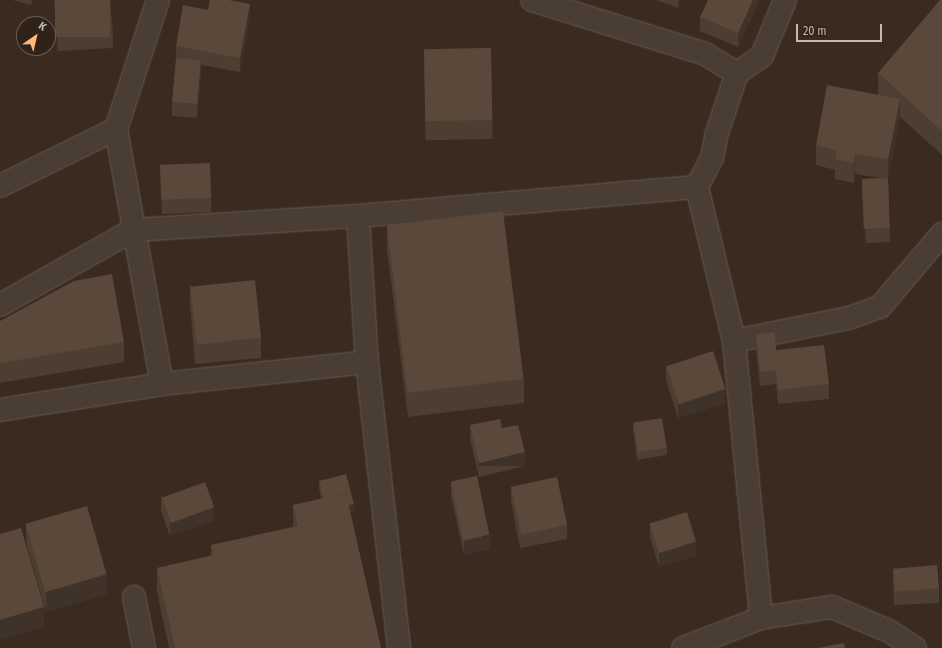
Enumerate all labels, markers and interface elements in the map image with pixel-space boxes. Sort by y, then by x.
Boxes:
north arrow [16,16,56,56]
scale bar [798,16,884,42]
text: K [36,19,49,34]
text: 20 m [803,24,827,38]

